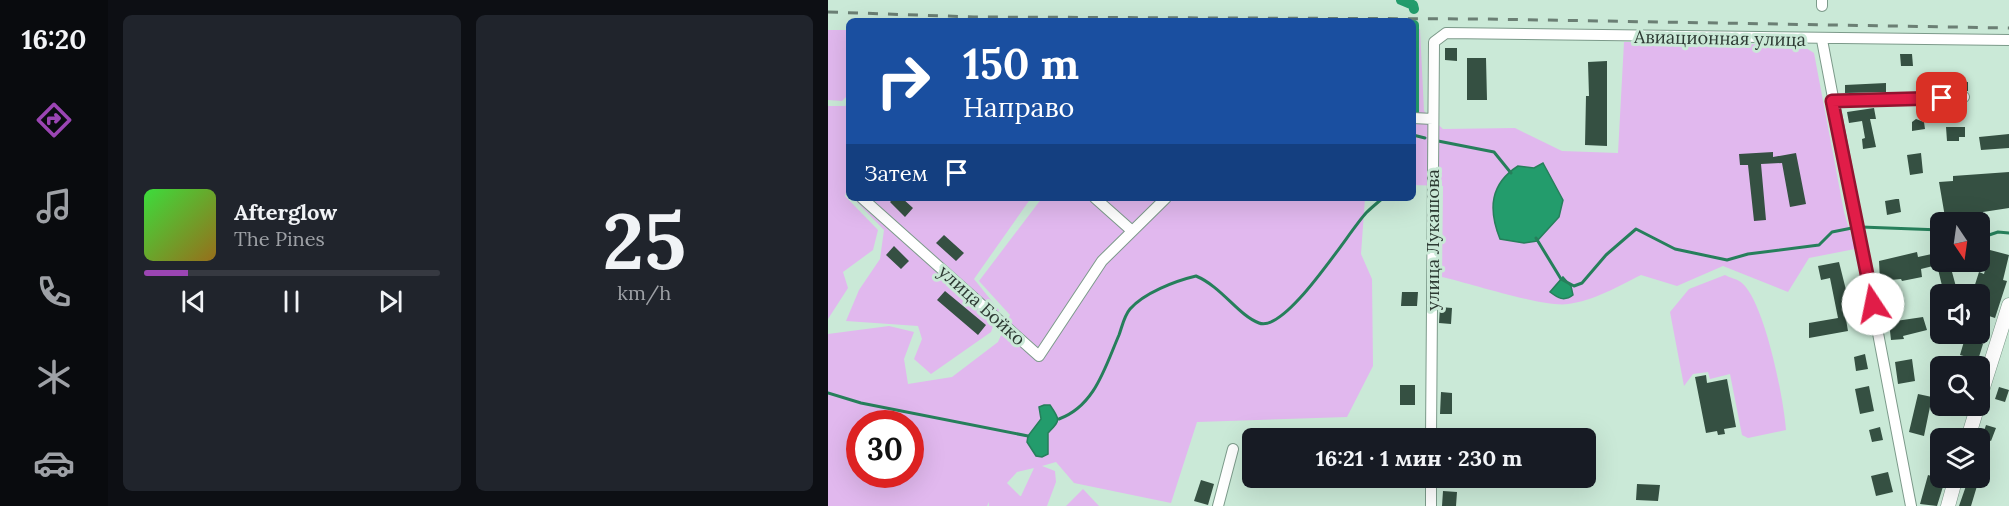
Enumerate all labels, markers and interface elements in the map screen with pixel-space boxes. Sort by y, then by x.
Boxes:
text: 16:20 [22,22,86,56]
street label: Авиационная улица [1633,25,1806,51]
text: 150 m [963,37,1079,91]
icon: right [864,42,942,120]
pin [1916,72,1967,123]
icon: arrive [1925,81,1958,114]
text: Направо [963,90,1074,124]
icon: directions [33,99,75,141]
icon: arrive [940,156,973,189]
text: Затем [864,159,928,187]
street label: улица Лукашова [1421,169,1444,311]
icon: music [33,185,75,227]
text: 25 [602,191,686,290]
text: Afterglow [234,198,337,226]
north arrow [1930,212,1990,272]
map controls [1930,212,1990,488]
text: The Pines [234,226,325,251]
street label: улица Бойко [934,260,1030,350]
icon: phone [33,271,75,313]
position arrow [1841,272,1905,336]
text: km/h [617,280,671,305]
button: sound [1930,284,1990,344]
icon: previous [177,285,210,318]
icon: pause [275,285,308,318]
icon: next [374,285,407,318]
icon: climate [33,356,75,398]
button: search [1930,356,1990,416]
speed limit sign: 30 [846,410,924,488]
button: layers [1930,428,1990,488]
icon: car [33,442,75,484]
text: 16:21 · 1 мин · 230 m [1316,444,1522,472]

